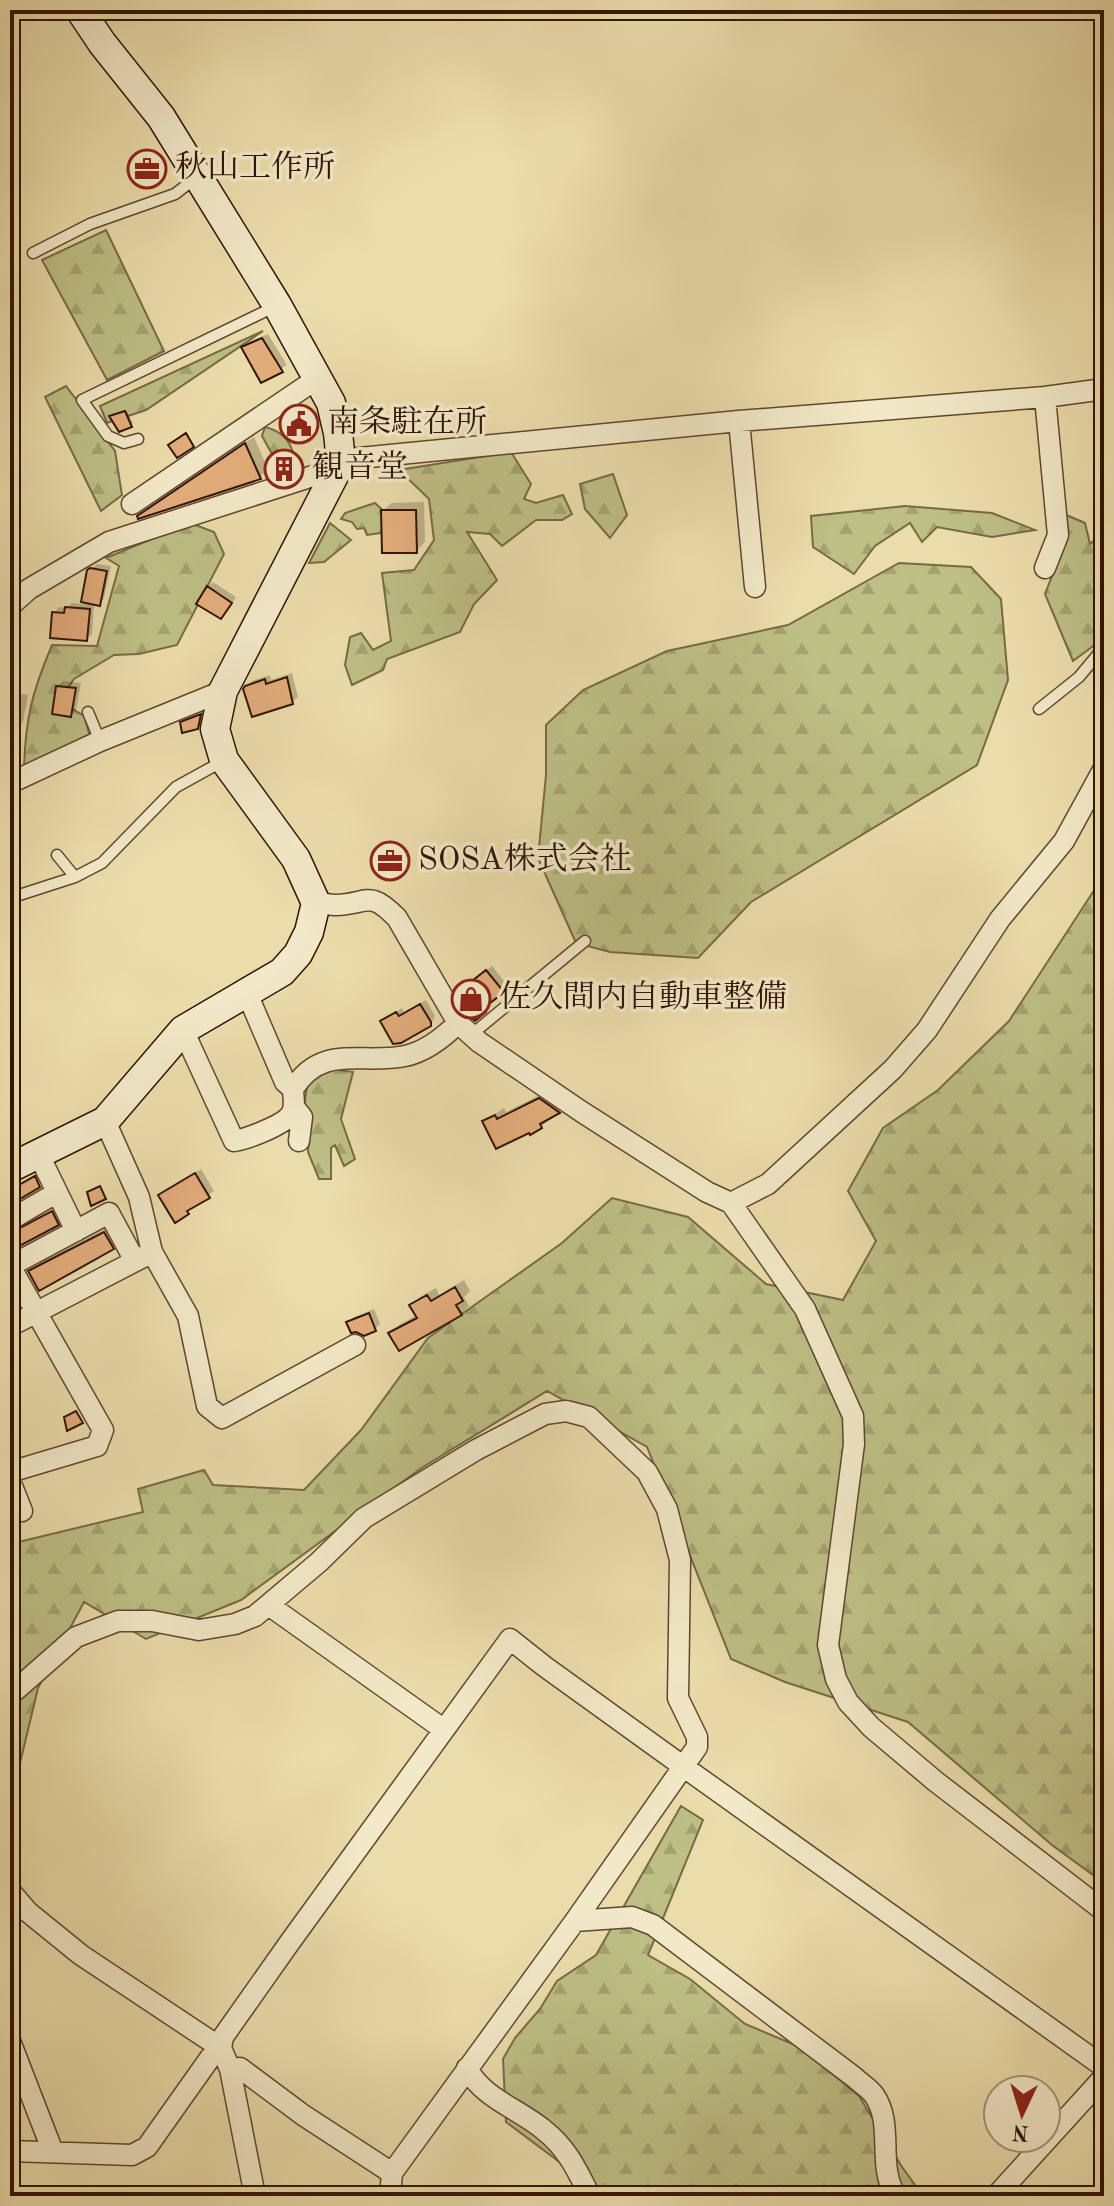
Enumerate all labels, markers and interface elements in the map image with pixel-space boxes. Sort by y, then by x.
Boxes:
office icon: 秋山工作所 [126,148,168,190]
place label: 秋山工作所 [175,150,335,185]
public building icon: 南条駐在所 [278,403,320,445]
place label: 南条駐在所 [327,404,487,440]
building icon: 観音堂 [263,448,305,490]
place label: 観音堂 [312,450,408,485]
office icon: SOSA株式会社 [369,840,411,882]
place label: SOSA株式会社 [418,842,632,877]
shop icon: 佐久間内自動車整備 [450,978,492,1020]
place label: 佐久間内自動車整備 [499,979,787,1015]
north arrow [982,2074,1062,2154]
text: N [1011,2120,1030,2144]

